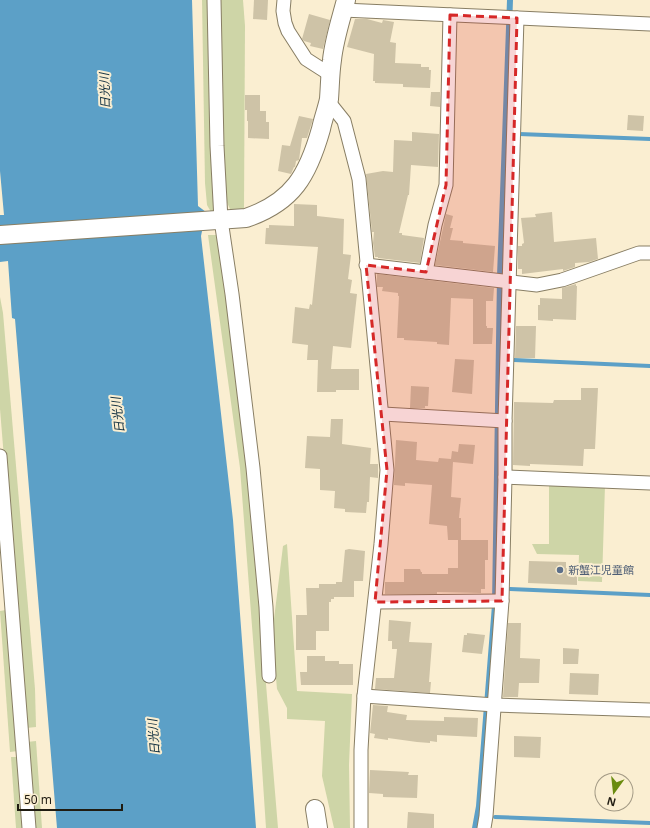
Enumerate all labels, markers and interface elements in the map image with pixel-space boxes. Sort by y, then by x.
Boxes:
water label: 日光川 [95,71,114,109]
water label: 日光川 [107,394,128,434]
place label: 新蟹江児童館 [568,562,634,577]
marker: 新蟹江児童館 [555,565,565,575]
water label: 日光川 [143,716,164,756]
north arrow [594,772,634,812]
scale bar [18,786,122,812]
text: 50 m [24,791,52,808]
text: N [605,794,618,811]

